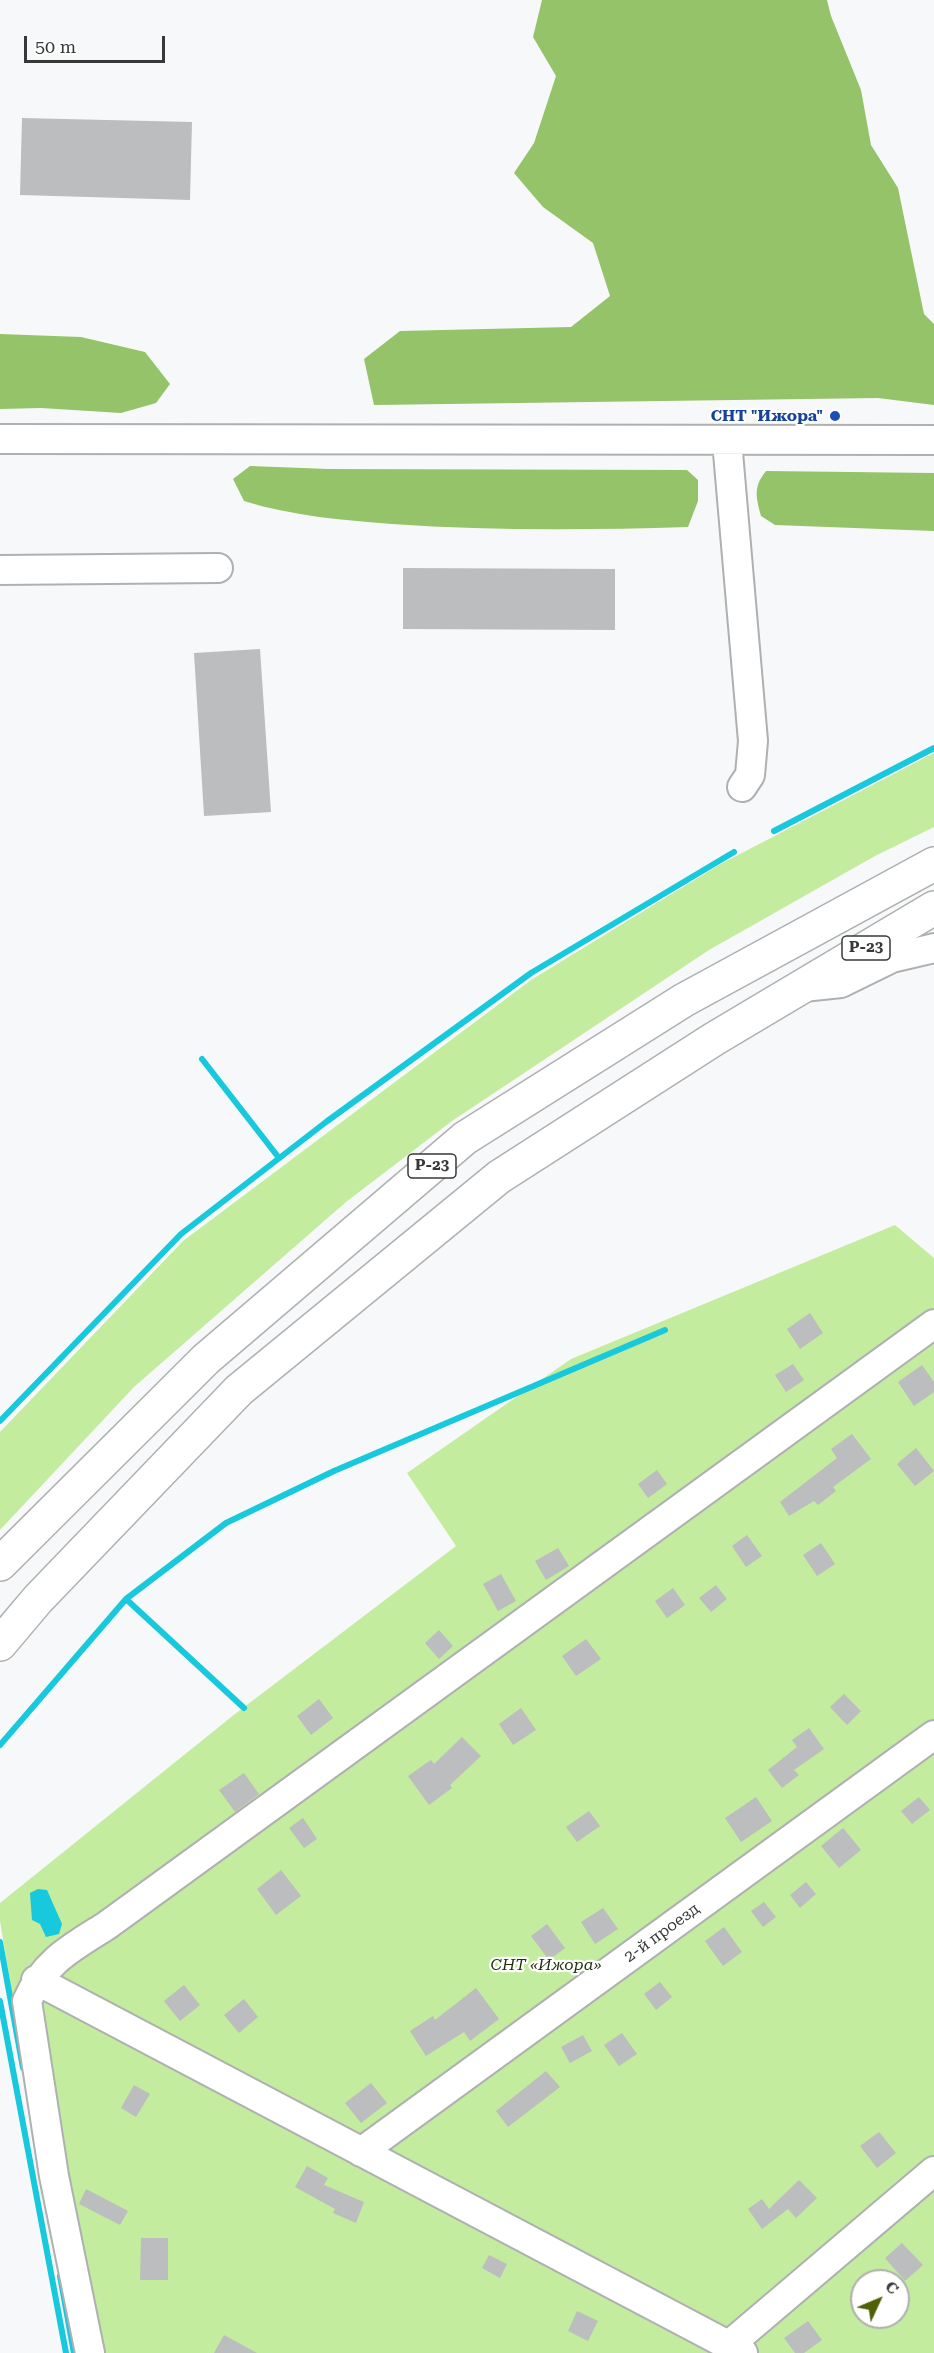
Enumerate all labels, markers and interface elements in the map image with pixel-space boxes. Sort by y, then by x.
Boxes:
scale bar [27,24,168,62]
text: 50 m [35,36,76,57]
place label: СНТ "Ижора" [711,406,823,426]
marker: СНТ "Ижора" [828,409,842,423]
road number: Р-23 [842,936,890,960]
road number: Р-23 [408,1154,456,1178]
street label: 2-й проезд [621,1899,703,1967]
park label: СНТ «Ижора» [491,1955,601,1975]
north arrow [850,2269,910,2329]
text: С [881,2277,903,2298]

